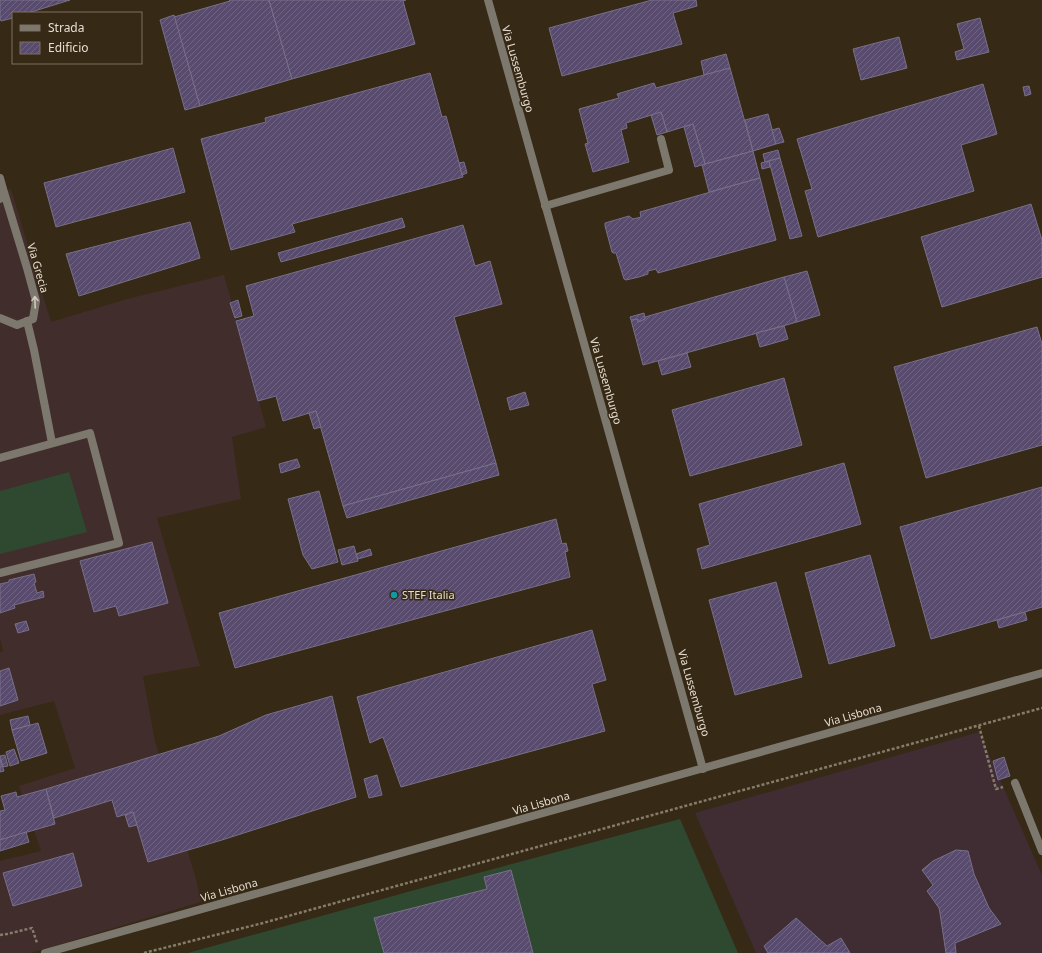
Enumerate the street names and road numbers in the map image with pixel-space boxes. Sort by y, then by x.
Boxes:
street label: Via Lussemburgo [499,24,538,114]
street label: Via Grecia [24,241,53,295]
street label: Via Lussemburgo [587,336,626,426]
street label: Via Lussemburgo [675,648,714,738]
street label: Via Lisbona [823,699,883,730]
street label: Via Lisbona [511,787,571,818]
street label: Via Lisbona [199,874,259,905]

